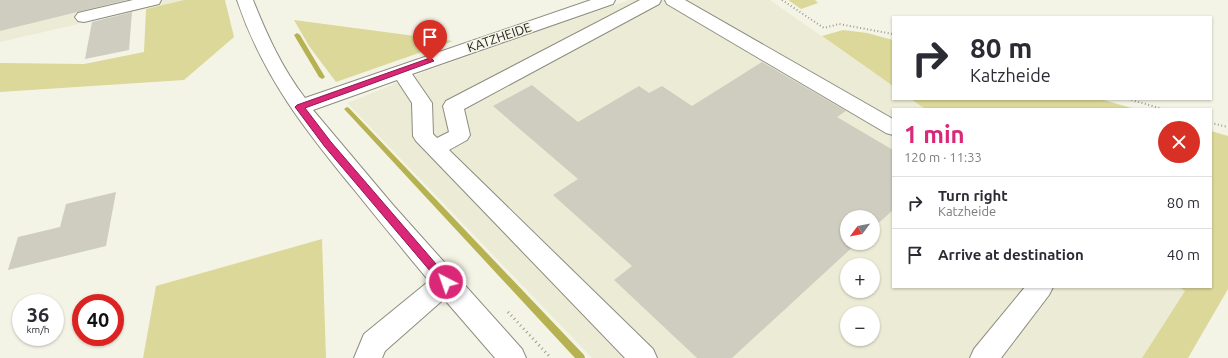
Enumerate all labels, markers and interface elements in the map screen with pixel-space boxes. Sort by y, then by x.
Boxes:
pin [413,20,447,61]
street label: KATZHEIDE [465,20,533,54]
icon: arrive [419,26,441,48]
icon: right [904,32,956,84]
text: 80 m [970,32,1032,63]
text: Katzheide [970,65,1051,85]
text: 1 min [904,121,965,148]
button: close [1158,121,1200,163]
text: 120 m · 11:33 [904,150,982,164]
text: Turn right [938,187,1008,204]
icon: right [904,192,926,214]
text: 80 m [1167,194,1200,211]
text: Katzheide [938,204,996,218]
north arrow [840,210,880,250]
map controls [840,210,880,346]
icon: arrive [904,244,926,266]
text: Arrive at destination [938,246,1084,263]
text: 40 m [1167,246,1200,263]
button: + [840,258,880,298]
position arrow [425,261,467,303]
speed limit sign: 40 [72,294,124,346]
text: 36 [27,303,49,326]
button: − [840,306,880,346]
text: km/h [26,324,50,335]

